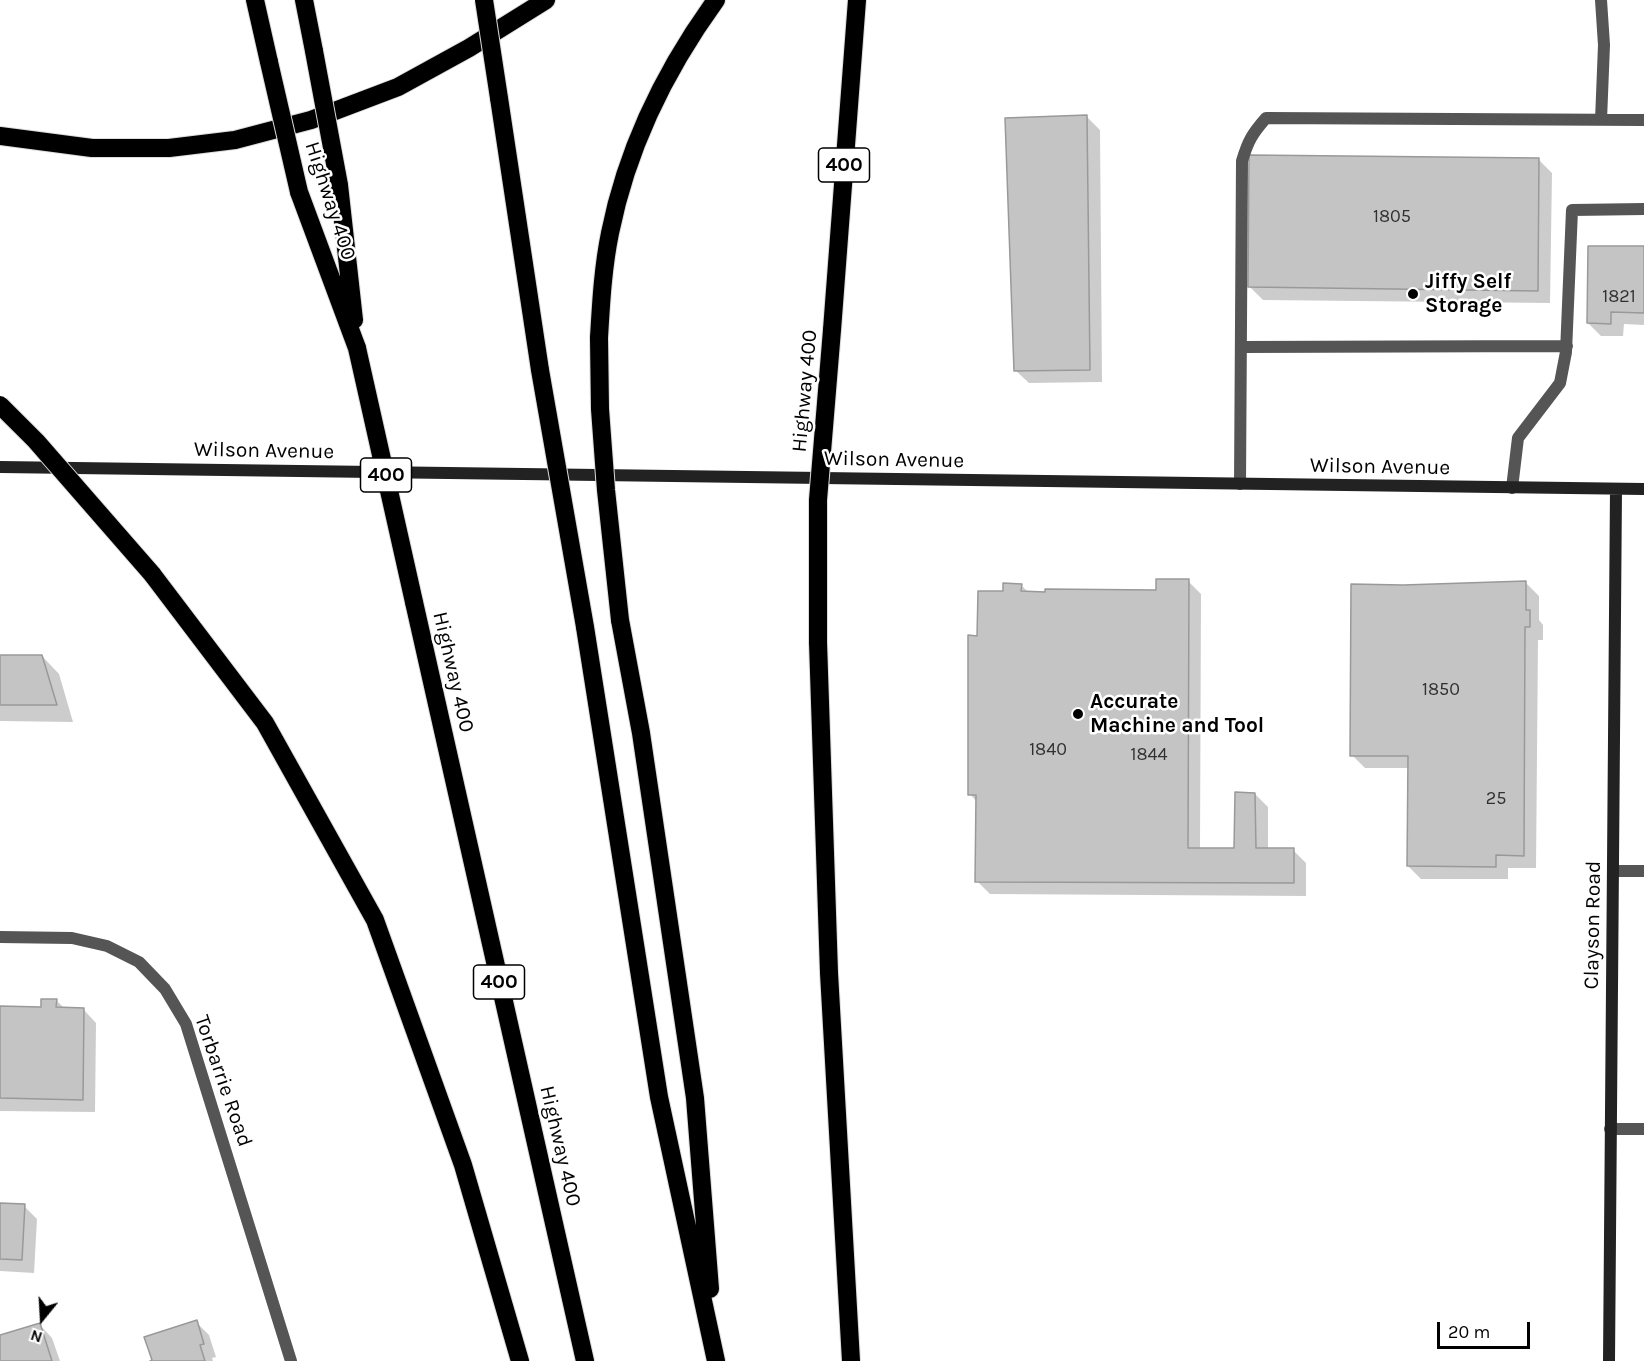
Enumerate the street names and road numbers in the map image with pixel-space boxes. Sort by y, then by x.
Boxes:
street label: Highway 400 [299,139,361,263]
road number: 400 [818,148,870,182]
street label: Highway 400 [787,329,823,453]
street label: Wilson Avenue [194,437,334,465]
street label: Wilson Avenue [824,446,964,474]
street label: Wilson Avenue [1310,453,1450,481]
road number: 400 [360,458,412,492]
street label: Highway 400 [427,609,479,735]
street label: Clayson Road [1579,860,1607,990]
road number: 400 [474,965,524,999]
street label: Torbarrie Road [189,1012,257,1150]
street label: Highway 400 [534,1083,586,1209]

